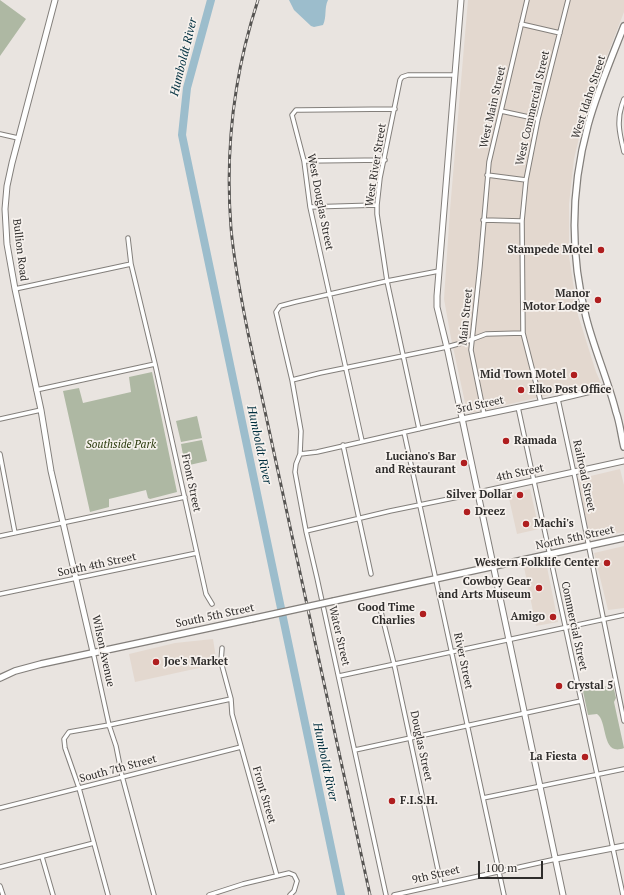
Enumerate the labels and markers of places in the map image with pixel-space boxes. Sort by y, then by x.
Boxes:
place label: Stampede Motel [507,243,593,257]
marker: Stampede Motel [596,245,606,255]
place label: Manor Motor Lodge [523,287,590,313]
marker: Manor Motor Lodge [593,295,603,305]
place label: Mid Town Motel [480,368,566,382]
marker: Mid Town Motel [569,370,579,380]
place label: Elko Post Office [529,383,611,397]
marker: Elko Post Office [516,385,526,395]
place label: Ramada [514,434,557,448]
marker: Ramada [501,436,511,446]
place label: Luciano's Bar and Restaurant [375,450,456,476]
marker: Luciano's Bar and Restaurant [459,458,469,468]
place label: Silver Dollar [446,488,512,502]
marker: Silver Dollar [515,490,525,500]
place label: Dreez [475,505,505,519]
marker: Dreez [462,507,472,517]
place label: Machi's [534,517,574,531]
marker: Machi's [521,519,531,529]
place label: Western Folklife Center [475,556,599,570]
marker: Western Folklife Center [602,558,612,568]
place label: Cowboy Gear and Arts Museum [438,575,531,601]
marker: Cowboy Gear and Arts Museum [534,583,544,593]
place label: Good Time Charlies [358,601,415,627]
marker: Good Time Charlies [418,609,428,619]
place label: Amigo [510,610,545,624]
marker: Amigo [548,612,558,622]
place label: Joe's Market [164,655,228,669]
marker: Joe's Market [151,657,161,667]
place label: Crystal 5 [567,679,613,693]
marker: Crystal 5 [554,681,564,691]
place label: La Fiesta [530,750,577,764]
marker: La Fiesta [580,752,590,762]
place label: F.I.S.H. [400,794,438,808]
marker: F.I.S.H. [387,796,397,806]

